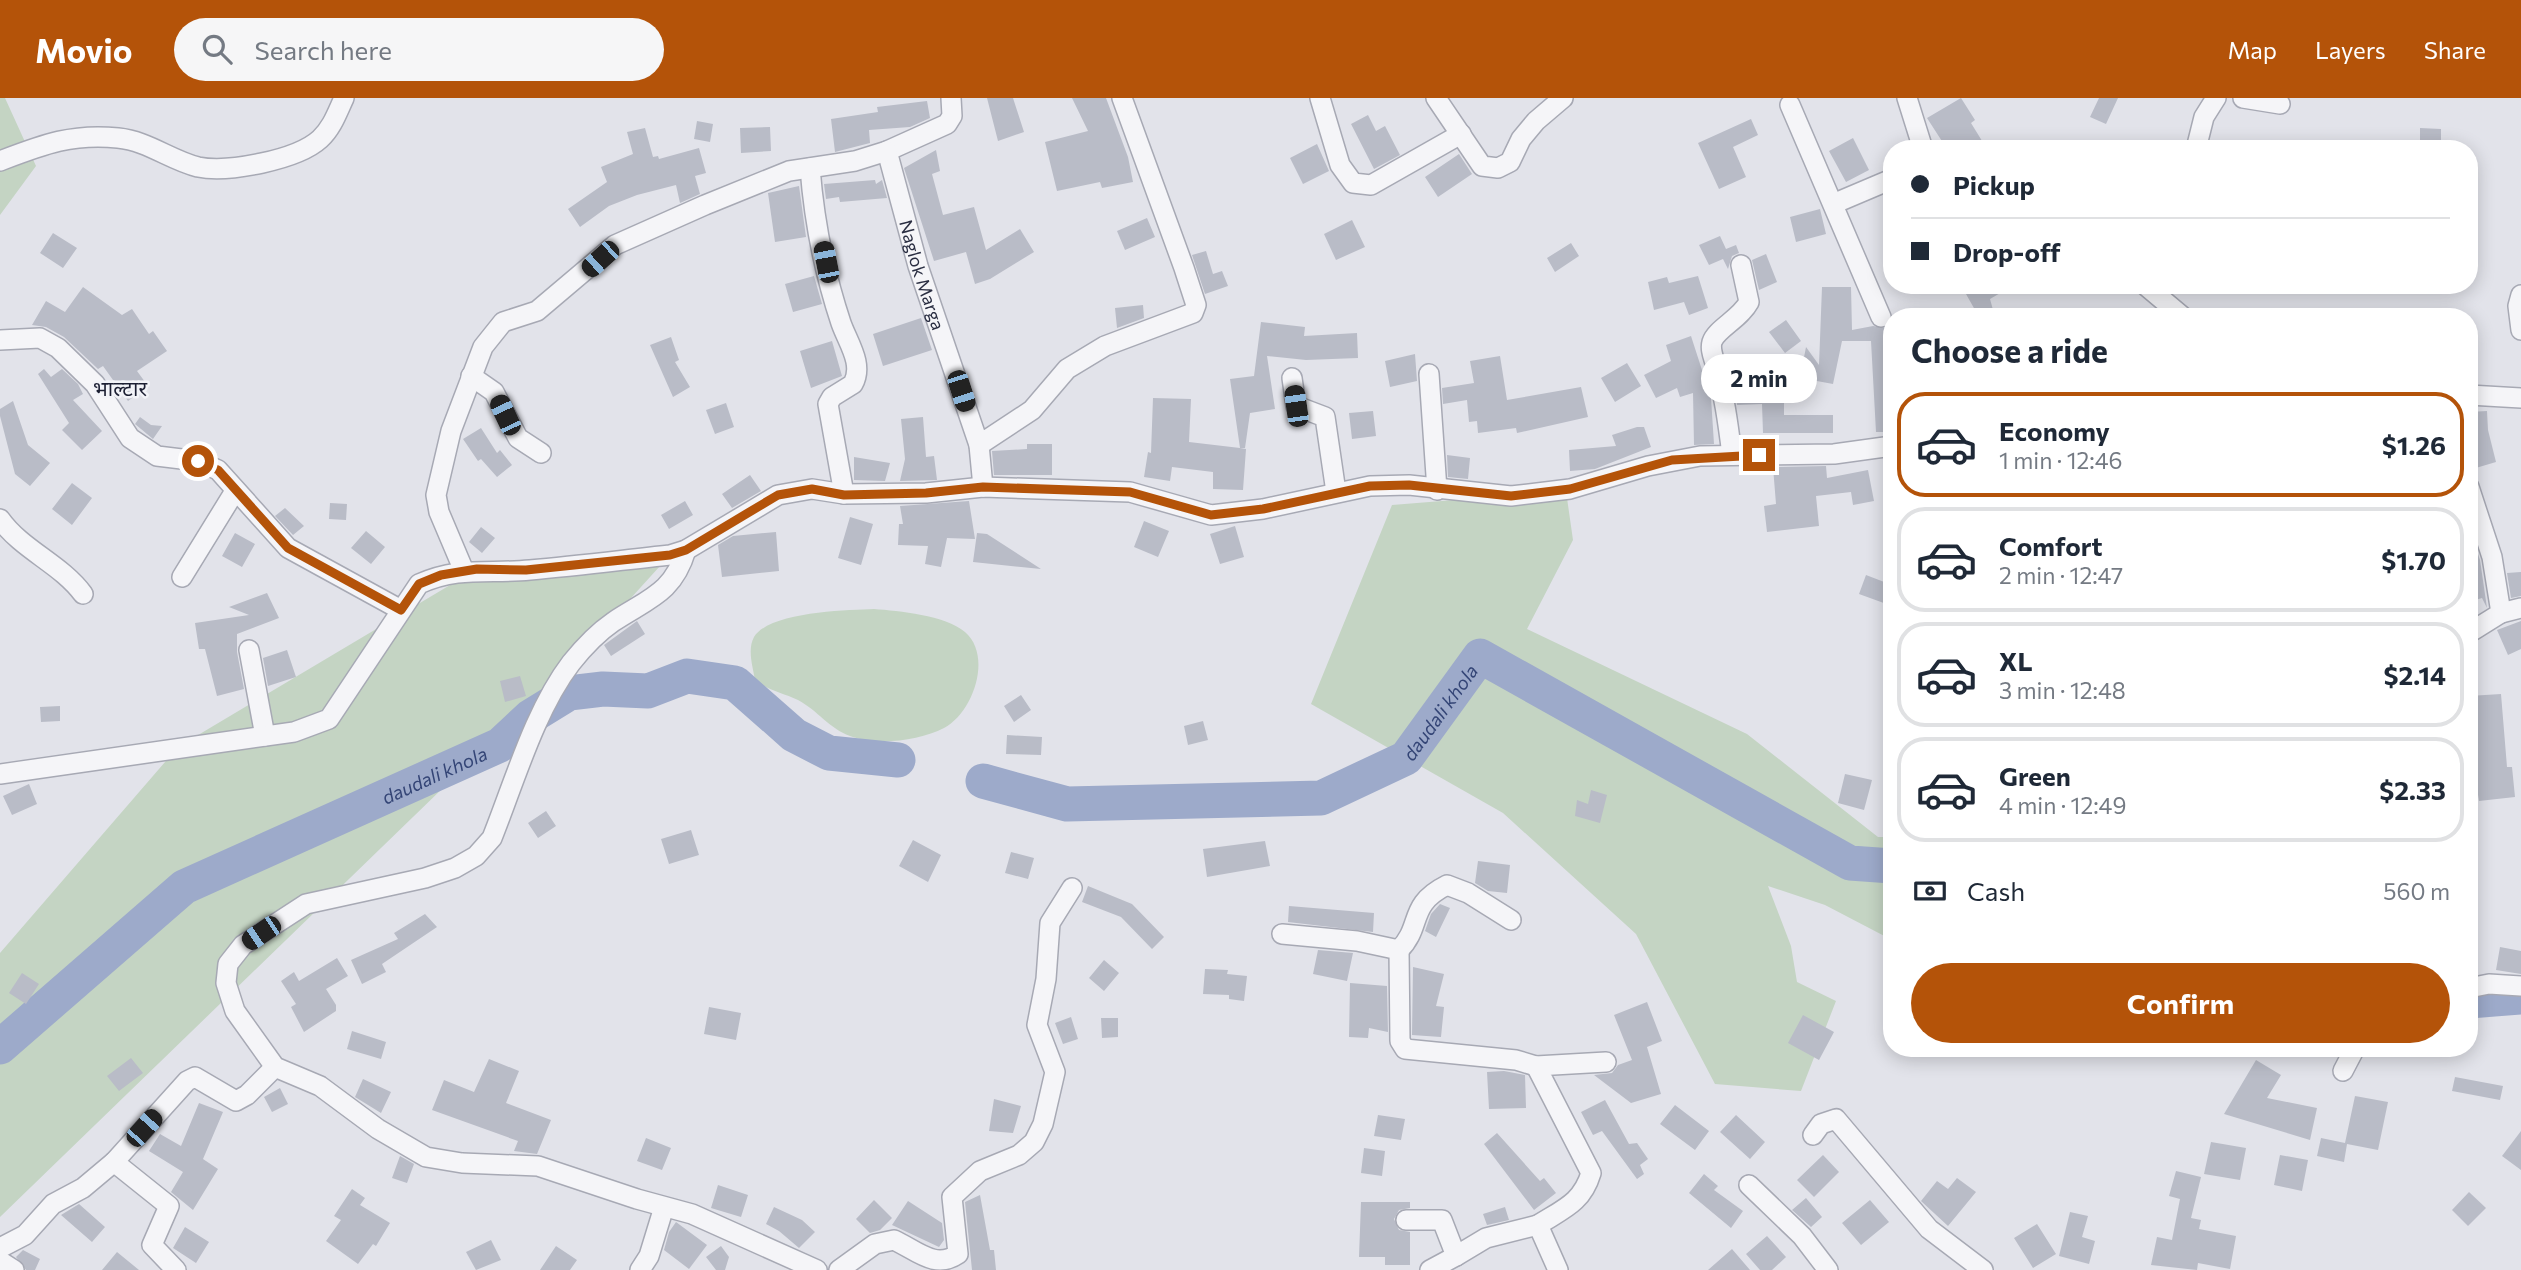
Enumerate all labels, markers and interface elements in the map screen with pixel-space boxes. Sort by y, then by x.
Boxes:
search box [174,18,664,81]
text: Movio [35,29,132,70]
icon: search [198,30,236,68]
text: Search here [254,34,392,65]
text: Map [2228,35,2277,64]
text: Layers [2315,35,2386,64]
text: Share [2424,35,2486,64]
text: Pickup [1953,169,2035,200]
street label: Naglok Marga [895,217,950,333]
text: Drop-off [1953,236,2060,267]
car [578,237,623,281]
car [812,239,841,285]
text: Choose a ride [1911,330,2108,370]
callout: 2 min [1701,354,1817,402]
text: 2 min [1730,364,1788,392]
car [945,368,978,414]
district label: भाल्टार [93,375,147,400]
car [1283,384,1310,428]
car [487,392,524,438]
icon: car [1915,413,1978,476]
text: Economy [1999,415,2110,446]
text: $1.26 [2382,429,2446,460]
route end [1743,439,1775,471]
route start [182,445,214,477]
text: 1 min · 12:46 [1999,446,2122,474]
icon: car [1915,528,1978,591]
text: Comfort [1999,530,2102,561]
text: $1.70 [2381,544,2446,575]
text: 2 min · 12:47 [1999,561,2123,589]
icon: car [1915,643,1978,706]
text: XL [1999,645,2033,676]
water label: daudali khola [1397,659,1482,764]
text: $2.14 [2384,659,2446,690]
text: 3 min · 12:48 [1999,676,2126,704]
water label: daudali khola [378,741,490,808]
icon: car [1915,758,1978,821]
text: Green [1999,760,2071,791]
text: $2.33 [2379,774,2446,805]
text: 4 min · 12:49 [1999,791,2126,819]
icon: cash [1911,872,1949,910]
text: Cash [1967,875,2025,906]
text: 560 m [2383,877,2450,905]
car [238,913,285,953]
button: Confirm [1911,963,2450,1043]
car [123,1105,166,1151]

